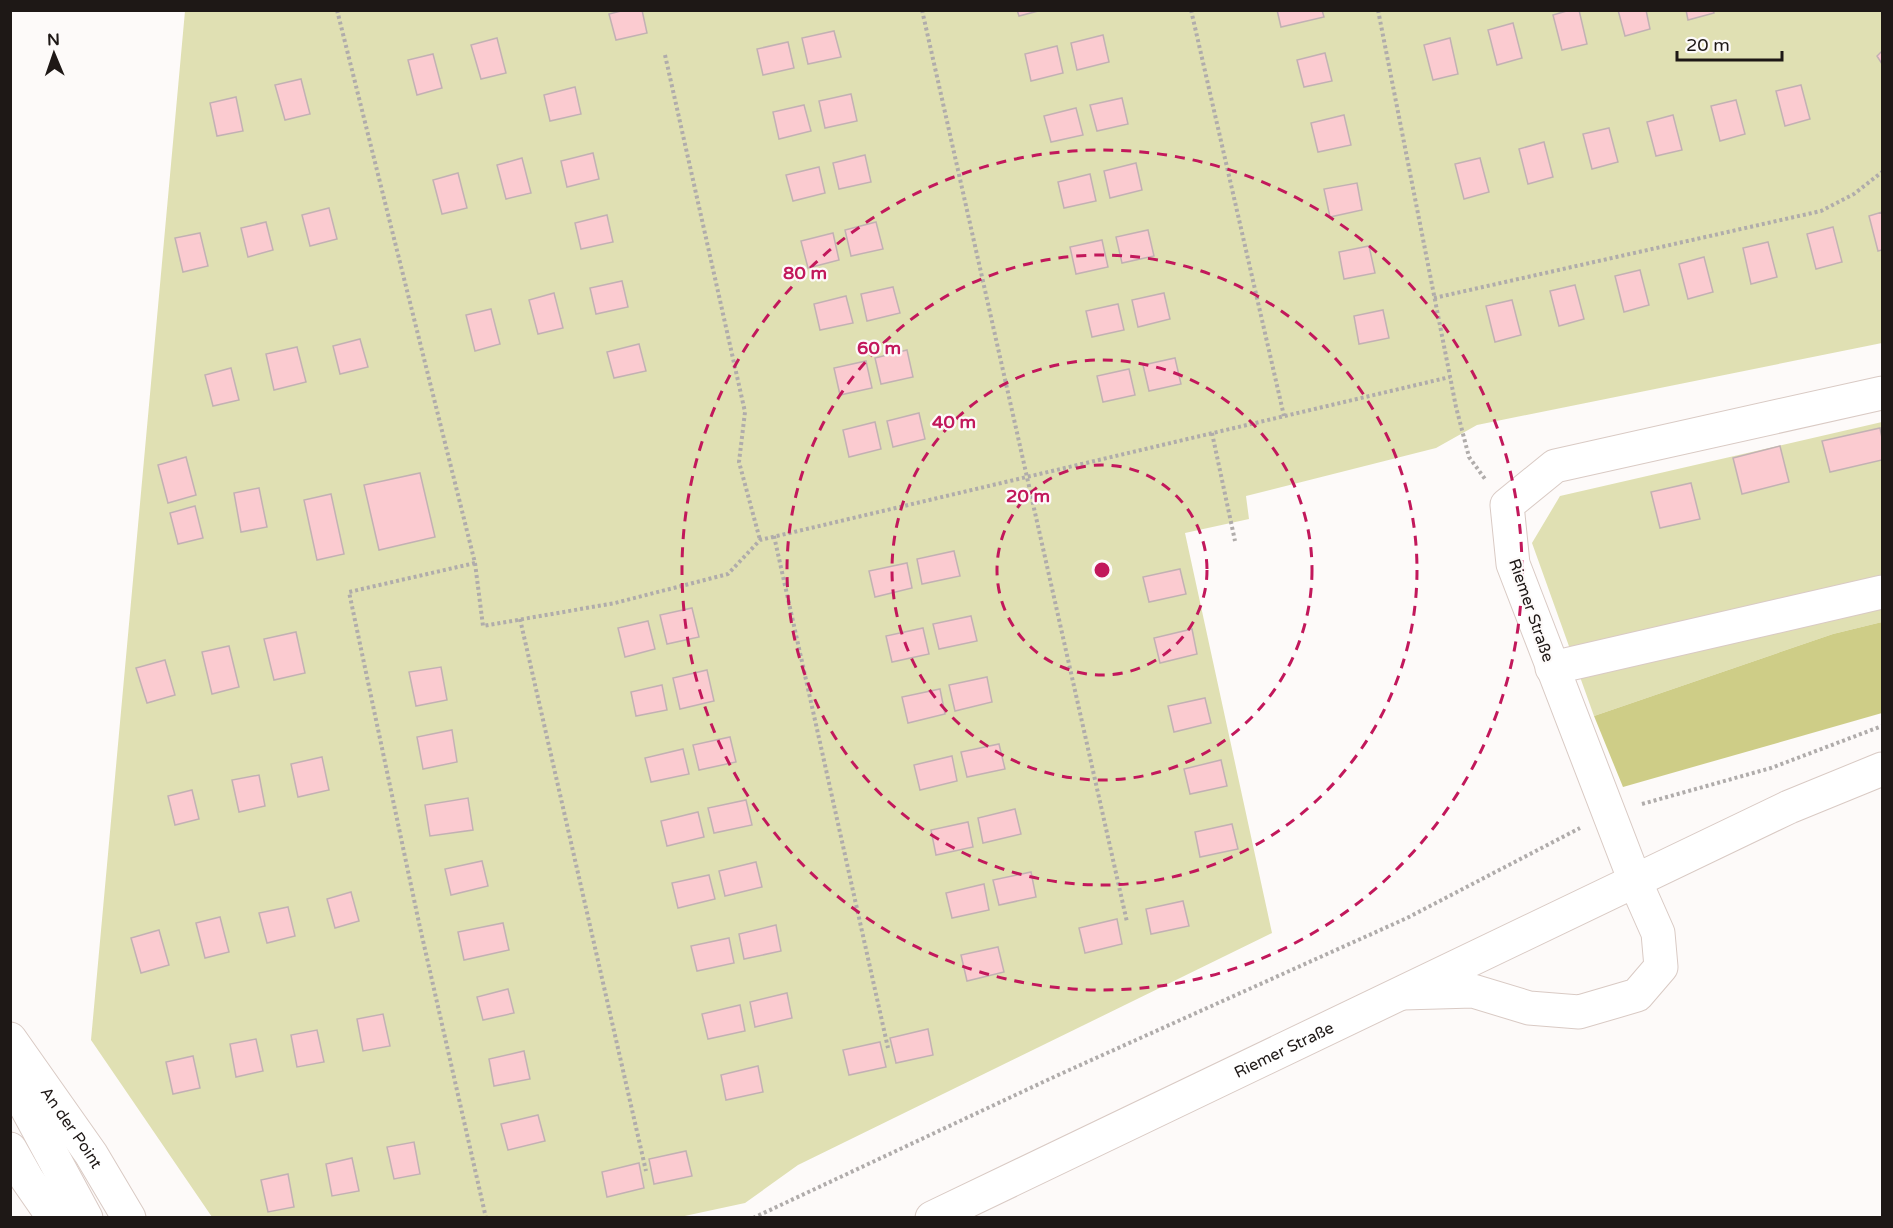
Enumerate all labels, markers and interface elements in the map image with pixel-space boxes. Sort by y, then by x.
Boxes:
north arrow [24,24,84,84]
scale bar [1677,24,1782,62]
text: N [47,30,60,50]
text: 20 m [1686,34,1730,56]
text: 80 m [783,262,827,284]
text: 60 m [857,337,901,359]
text: 40 m [932,411,976,433]
text: 20 m [1006,485,1050,507]
street label: Riemer Straße [1504,556,1558,665]
centre of rings [1092,560,1112,580]
street label: Riemer Straße [1231,1018,1337,1083]
street label: An der Point [36,1083,106,1172]

